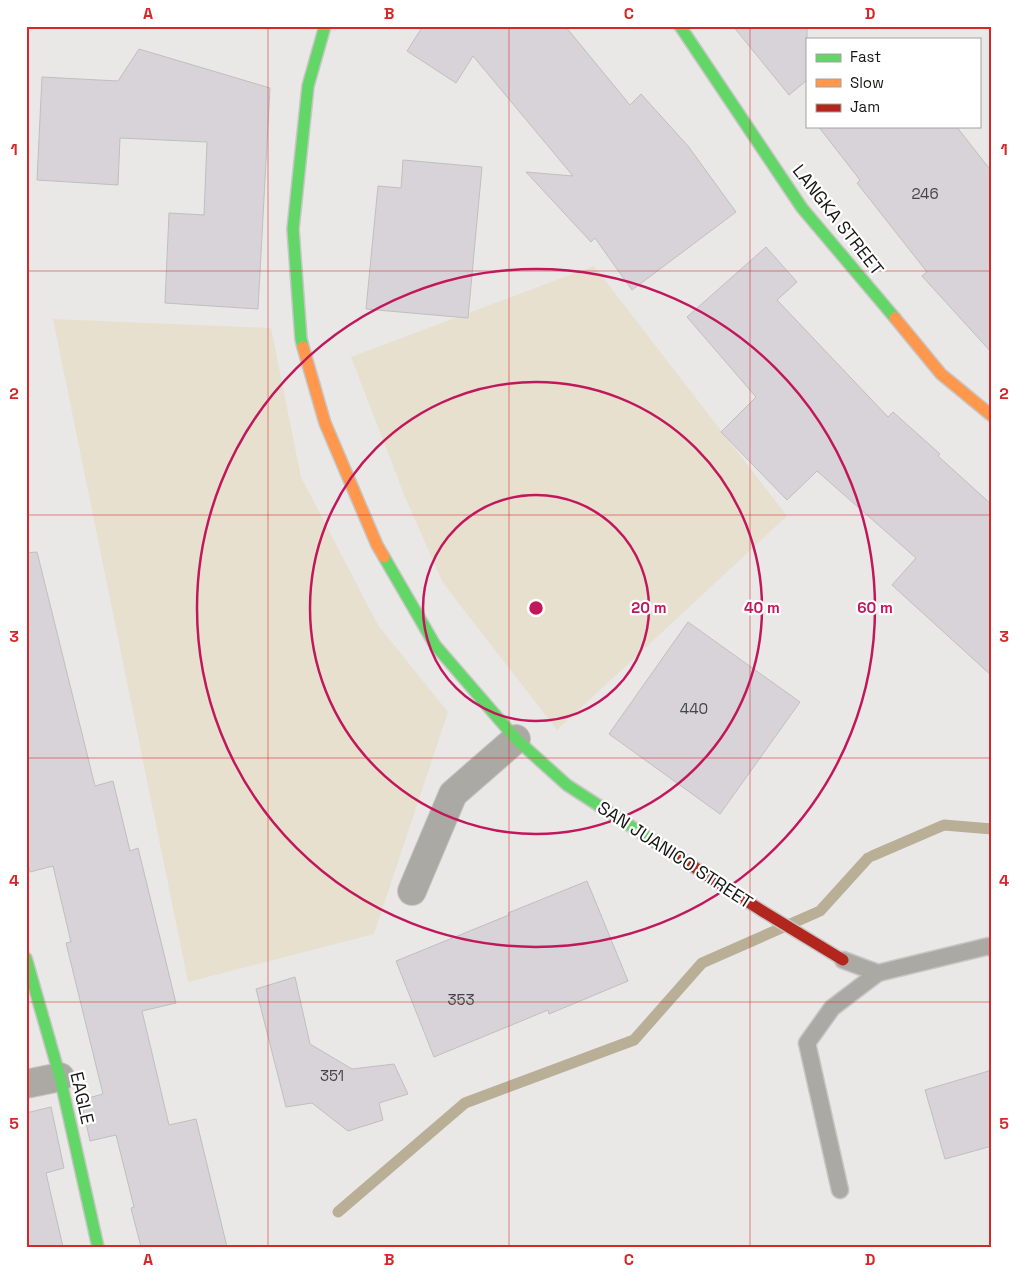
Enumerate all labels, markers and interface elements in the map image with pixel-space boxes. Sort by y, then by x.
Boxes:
text: A [143,3,153,24]
text: B [384,3,394,24]
text: C [624,3,634,24]
text: D [865,3,875,24]
legend [806,38,980,128]
text: Fast [850,47,881,66]
text: Slow [850,73,884,92]
text: Jam [850,97,880,116]
text: 1 [10,139,18,160]
text: 1 [1000,139,1008,160]
street label: LANGKA STREET [788,159,889,280]
house number: 246 [911,184,939,203]
text: 2 [9,383,19,404]
text: 2 [999,383,1009,404]
text: 20 m [631,598,667,617]
text: 40 m [744,598,780,617]
text: 60 m [857,598,893,617]
centre of rings [527,599,545,617]
text: 3 [9,626,19,647]
text: 3 [999,626,1009,647]
house number: 440 [680,699,708,718]
street label: SAN JUANICO STREET [593,796,758,914]
text: 4 [9,870,19,891]
text: 4 [999,870,1009,891]
house number: 353 [447,990,475,1009]
house number: 351 [320,1066,344,1085]
street label: EAGLE [65,1069,100,1126]
text: 5 [9,1113,19,1134]
text: 5 [999,1113,1009,1134]
text: A [143,1249,153,1270]
text: B [384,1249,394,1270]
text: C [624,1249,634,1270]
text: D [865,1249,875,1270]

